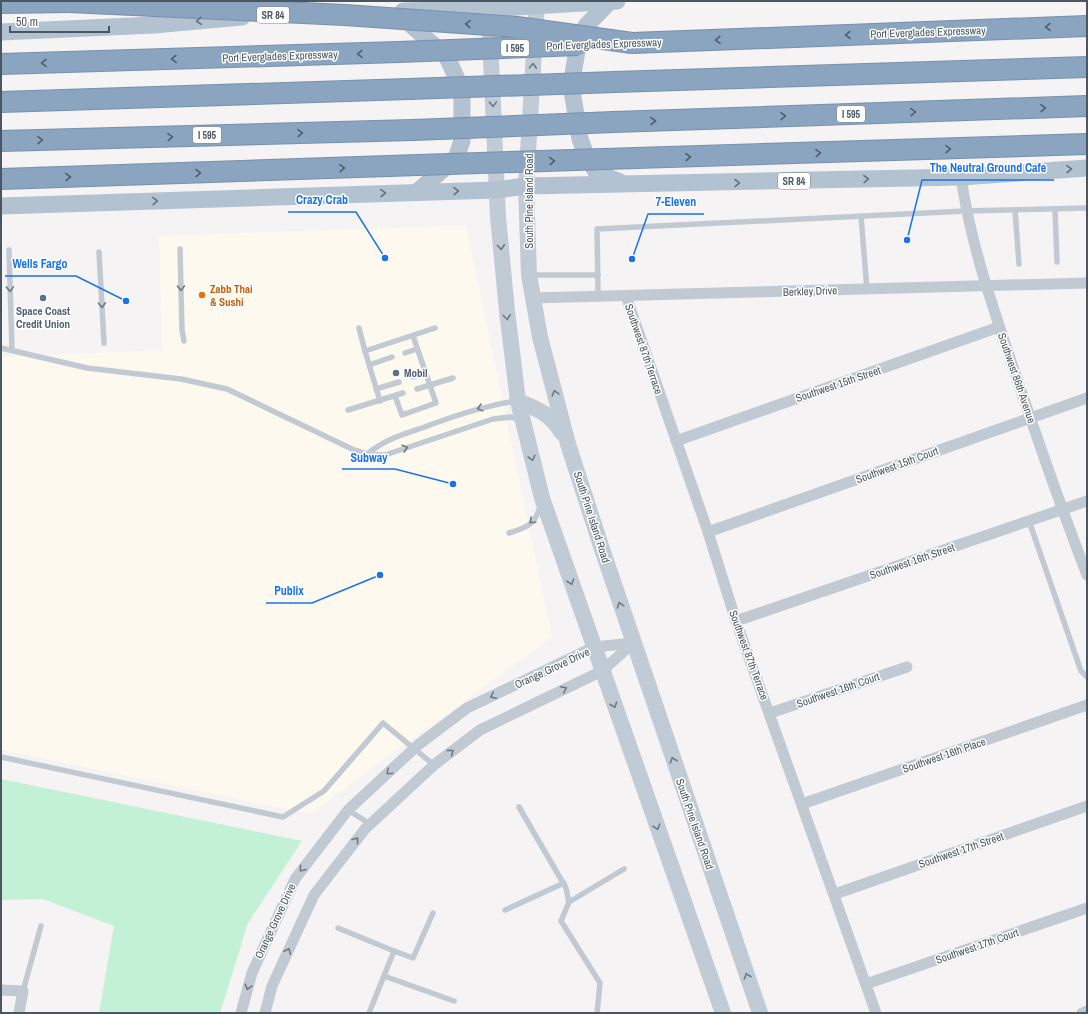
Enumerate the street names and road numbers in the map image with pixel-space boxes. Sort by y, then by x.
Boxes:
road number: SR 84 [257,7,289,23]
street label: Port Everglades Expressway [870,23,986,41]
street label: Port Everglades Expressway [546,35,662,53]
road number: I 595 [501,40,529,56]
street label: Port Everglades Expressway [222,47,338,65]
road number: I 595 [837,106,865,122]
road number: I 595 [193,127,221,143]
street label: South Pine Island Road [522,153,536,249]
road number: SR 84 [778,173,810,189]
street label: Berkley Drive [783,283,837,299]
street label: Southwest 87th Terrace [622,302,666,396]
street label: Southwest 86th Avenue [995,331,1039,425]
street label: Southwest 15th Street [794,363,883,405]
street label: Southwest 15th Court [854,443,941,486]
street label: South Pine Island Road [571,470,613,564]
street label: Southwest 16th Street [868,540,957,582]
street label: Southwest 87th Terrace [726,608,772,702]
street label: Orange Grove Drive [512,644,592,692]
street label: Southwest 16th Court [795,669,882,711]
street label: Southwest 16th Place [900,734,988,776]
street label: South Pine Island Road [673,777,717,871]
street label: Southwest 17th Street [917,829,1006,871]
street label: Orange Grove Drive [251,881,299,961]
street label: Southwest 17th Court [934,925,1021,967]

